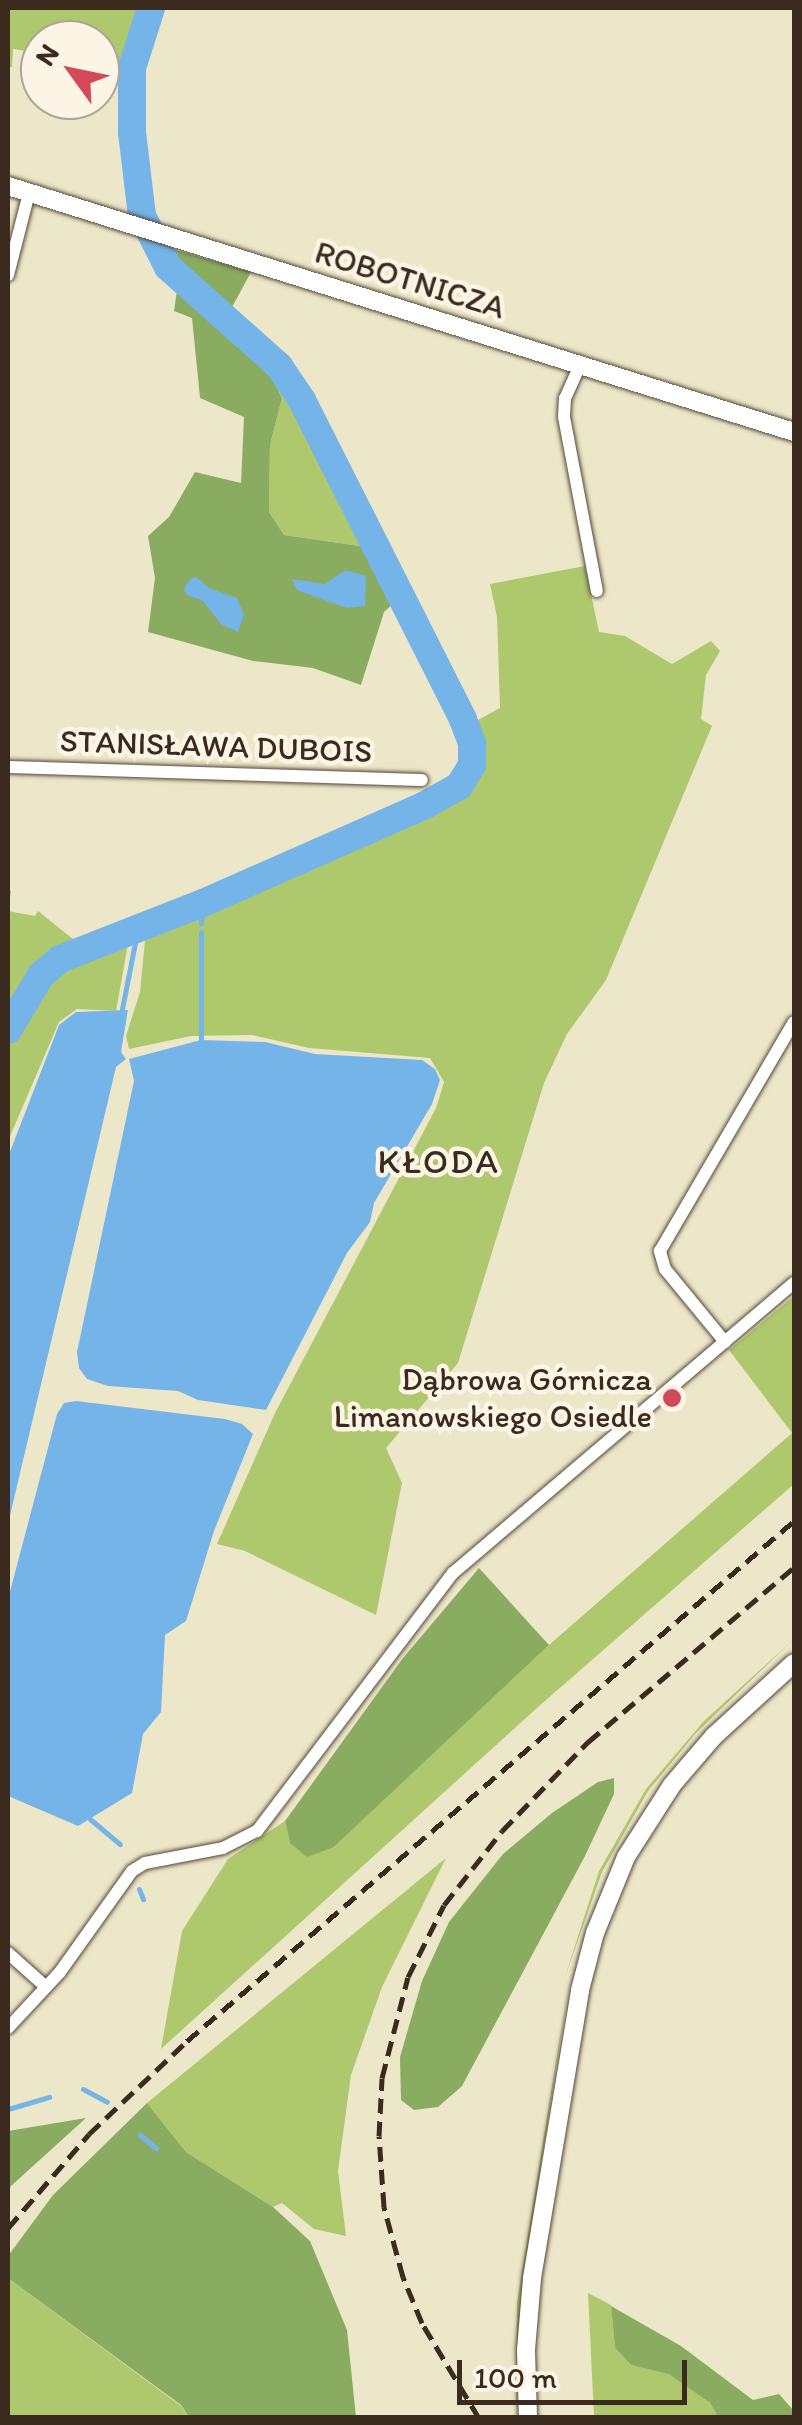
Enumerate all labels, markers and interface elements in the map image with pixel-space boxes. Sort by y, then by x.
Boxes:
north arrow [20,20,120,120]
text: N [27,38,66,72]
street label: ROBOTNICZA [310,233,510,327]
street label: STANISŁAWA DUBOIS [59,721,373,771]
district label: KŁODA [378,1140,500,1182]
place label: Dąbrowa Górnicza Limanowskiego Osiedle [334,1361,652,1436]
marker: Dąbrowa Górnicza Limanowskiego Osiedle [661,1387,683,1409]
scale bar [462,2340,692,2402]
text: 100 m [474,2359,557,2396]

